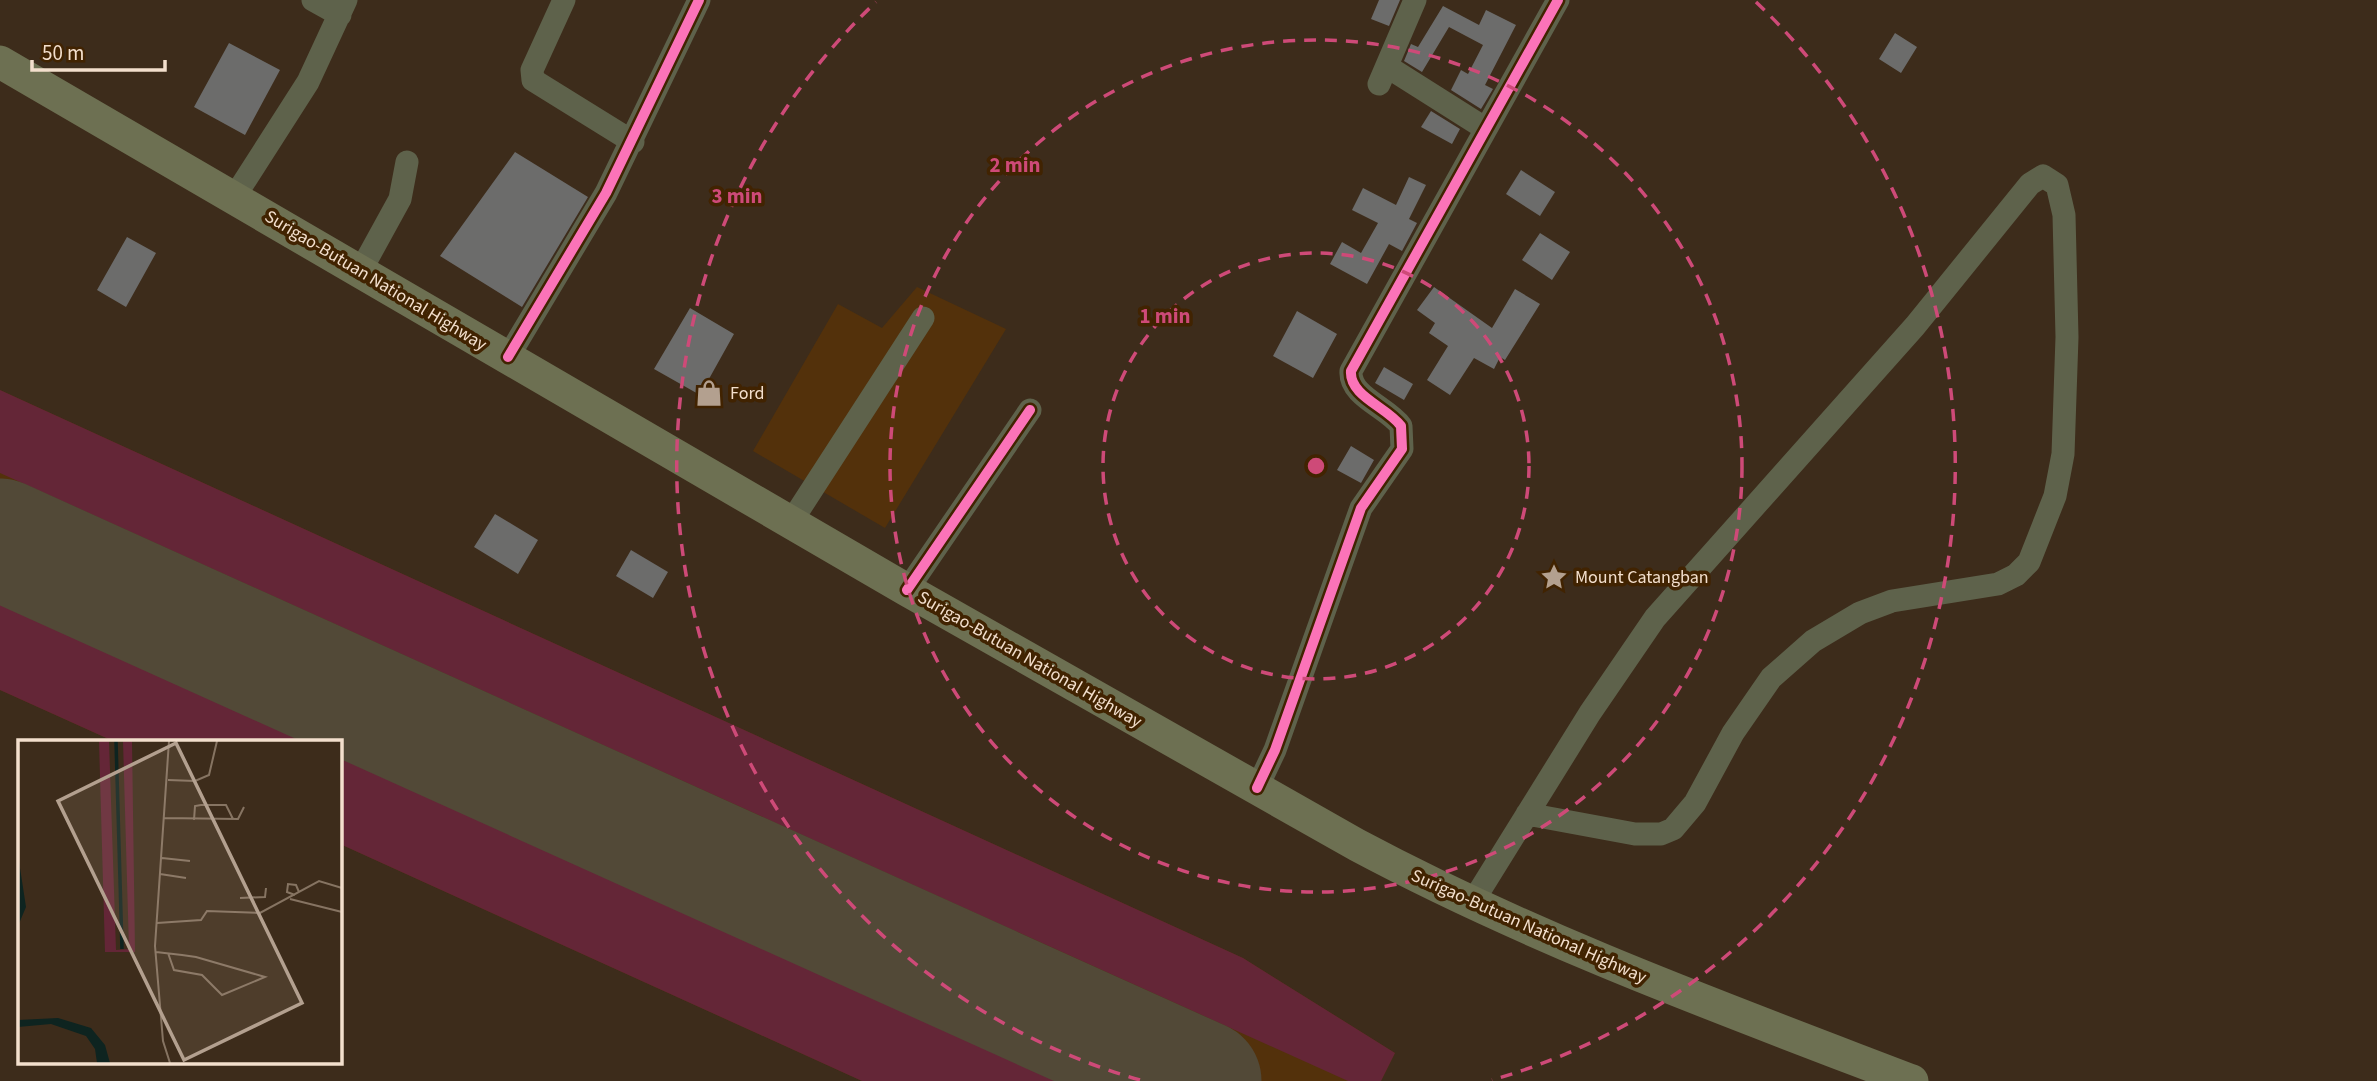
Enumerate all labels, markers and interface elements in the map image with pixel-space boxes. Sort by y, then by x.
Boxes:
scale bar [32,28,164,72]
text: 50 m [42,38,84,68]
text: 2 min [989,150,1041,180]
text: 3 min [711,181,763,211]
street label: Surigao-Butuan National Highway [260,204,492,357]
text: 1 min [1139,301,1191,331]
shop icon: Ford [694,378,724,408]
place label: Ford [730,381,764,406]
centre of rings [1304,454,1328,478]
place icon: Mount Catangban [1539,562,1569,592]
place label: Mount Catangban [1575,565,1709,590]
street label: Surigao-Butuan National Highway [913,585,1147,734]
inset map [18,740,341,1064]
street label: Surigao-Butuan National Highway [1407,863,1651,990]

